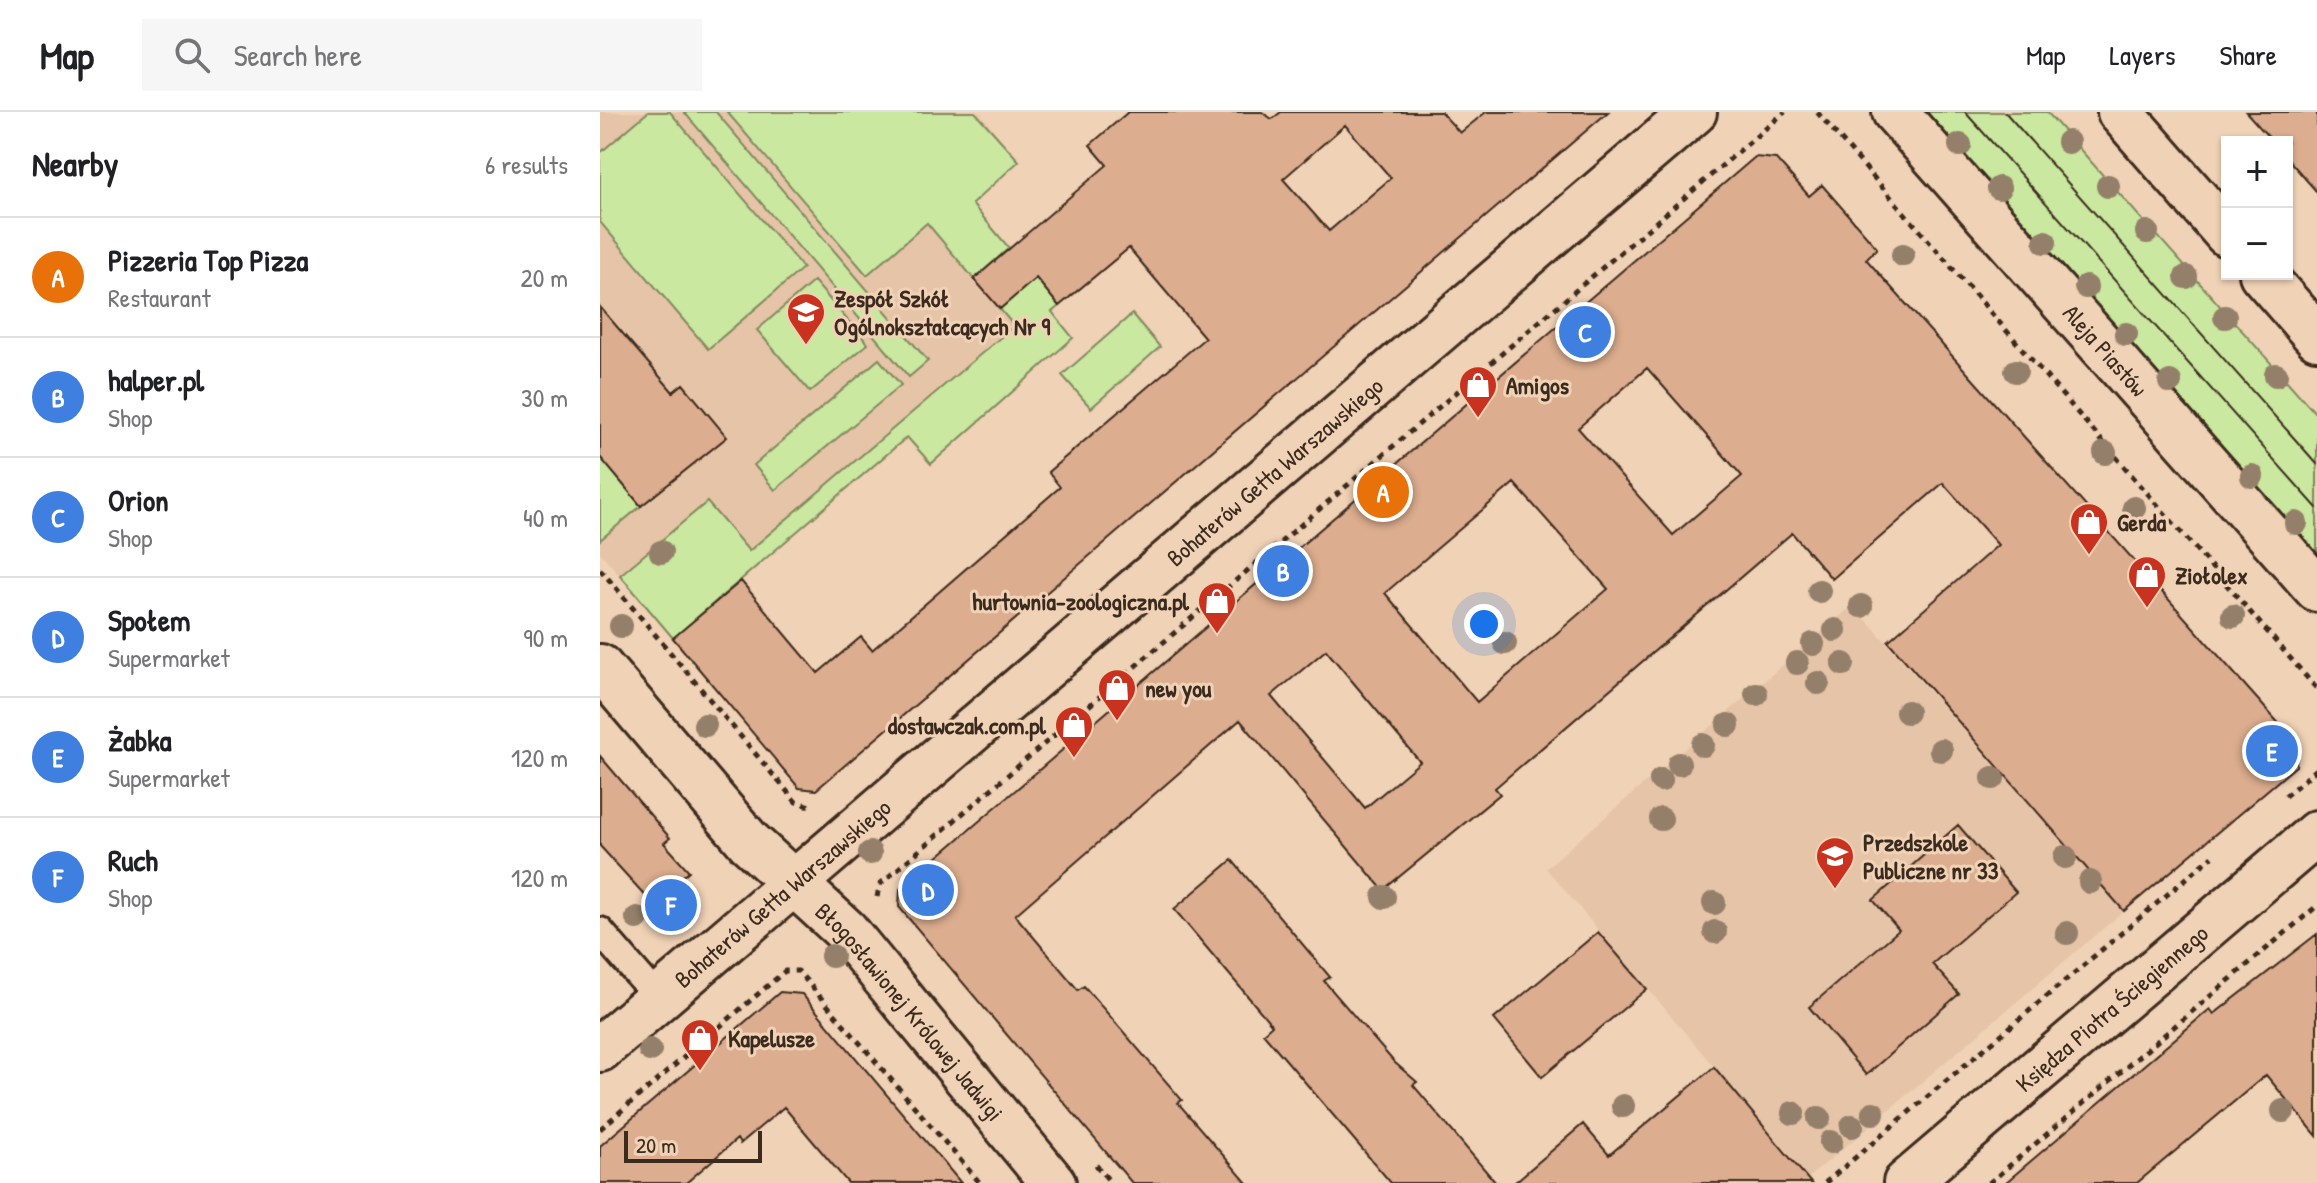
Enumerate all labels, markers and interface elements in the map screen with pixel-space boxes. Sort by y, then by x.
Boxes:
search box [142,19,702,91]
text: Map [40,29,94,81]
icon: search [170,33,214,77]
text: Search here [234,35,362,75]
text: Map [2026,36,2066,74]
text: Layers [2110,36,2175,74]
text: Share [2219,36,2277,74]
map controls [2221,136,2293,280]
button: + [2221,136,2293,208]
text: Nearby [32,141,118,187]
text: 6 results [485,147,568,182]
button: − [2221,208,2293,280]
text: Pizzeria Top Pizza [108,240,308,280]
text: A [52,260,64,295]
text: 20 m [521,260,568,295]
text: Restaurant [108,280,211,315]
place label: Zespół Szkół Ogólnokształcących Nr 9 [834,282,1050,343]
school or university icon: Zespół Szkół Ogólnokształcących Nr 9 [785,291,827,346]
street label: Aleja Piastów [2056,297,2155,403]
pin: C [1559,302,1611,362]
text: halper.pl [108,360,204,400]
shop icon: Amigos [1457,364,1499,419]
place label: Amigos [1506,369,1569,402]
street label: Bohaterów Getta Warszawskiego [1162,370,1388,572]
text: B [51,380,65,415]
text: 30 m [521,380,568,415]
text: Shop [108,400,152,435]
pin: A [1357,462,1409,522]
text: Orion [108,480,169,520]
text: C [51,500,65,535]
text: 40 m [523,500,568,535]
shop icon: Gerda [2068,501,2110,556]
place label: Gerda [2117,506,2167,538]
text: Shop [108,520,152,555]
pin: B [1257,541,1309,601]
shop icon: Ziołolex [2126,554,2168,609]
place label: Ziołolex [2175,559,2248,591]
shop icon: hurtownia-zoologiczna.pl [1196,580,1238,635]
place label: hurtownia-zoologiczna.pl [972,585,1190,618]
text: Społem [108,600,190,640]
your location [1464,604,1504,644]
text: D [52,620,64,655]
text: 90 m [523,620,568,655]
text: Supermarket [108,640,230,675]
shop icon: new you [1096,667,1138,722]
place label: new you [1145,672,1212,705]
shop icon: dostawczak.com.pl [1053,704,1095,759]
place label: dostawczak.com.pl [888,709,1047,742]
text: Żabka [108,720,172,760]
pin: E [2246,721,2298,781]
text: E [52,740,64,775]
text: 120 m [511,740,568,775]
text: Supermarket [108,760,230,795]
street label: Bohaterów Getta Warszawskiego [667,791,898,995]
place label: Przedszkole Publiczne nr 33 [1863,826,1999,886]
school or university icon: Przedszkole Publiczne nr 33 [1814,835,1856,890]
text: Ruch [108,840,158,880]
text: F [53,860,63,895]
text: 120 m [511,860,568,895]
pin: D [902,860,954,920]
pin: F [645,875,697,935]
text: Shop [108,880,152,915]
street label: Błogosławionej Królowej Jadwigi [809,895,1011,1127]
street label: Księdza Piotra Ściegiennego [2009,917,2215,1099]
shop icon: Kapelusze [679,1017,721,1072]
place label: Kapelusze [728,1022,815,1055]
scale bar [624,1127,762,1163]
text: 20 m [636,1130,676,1160]

